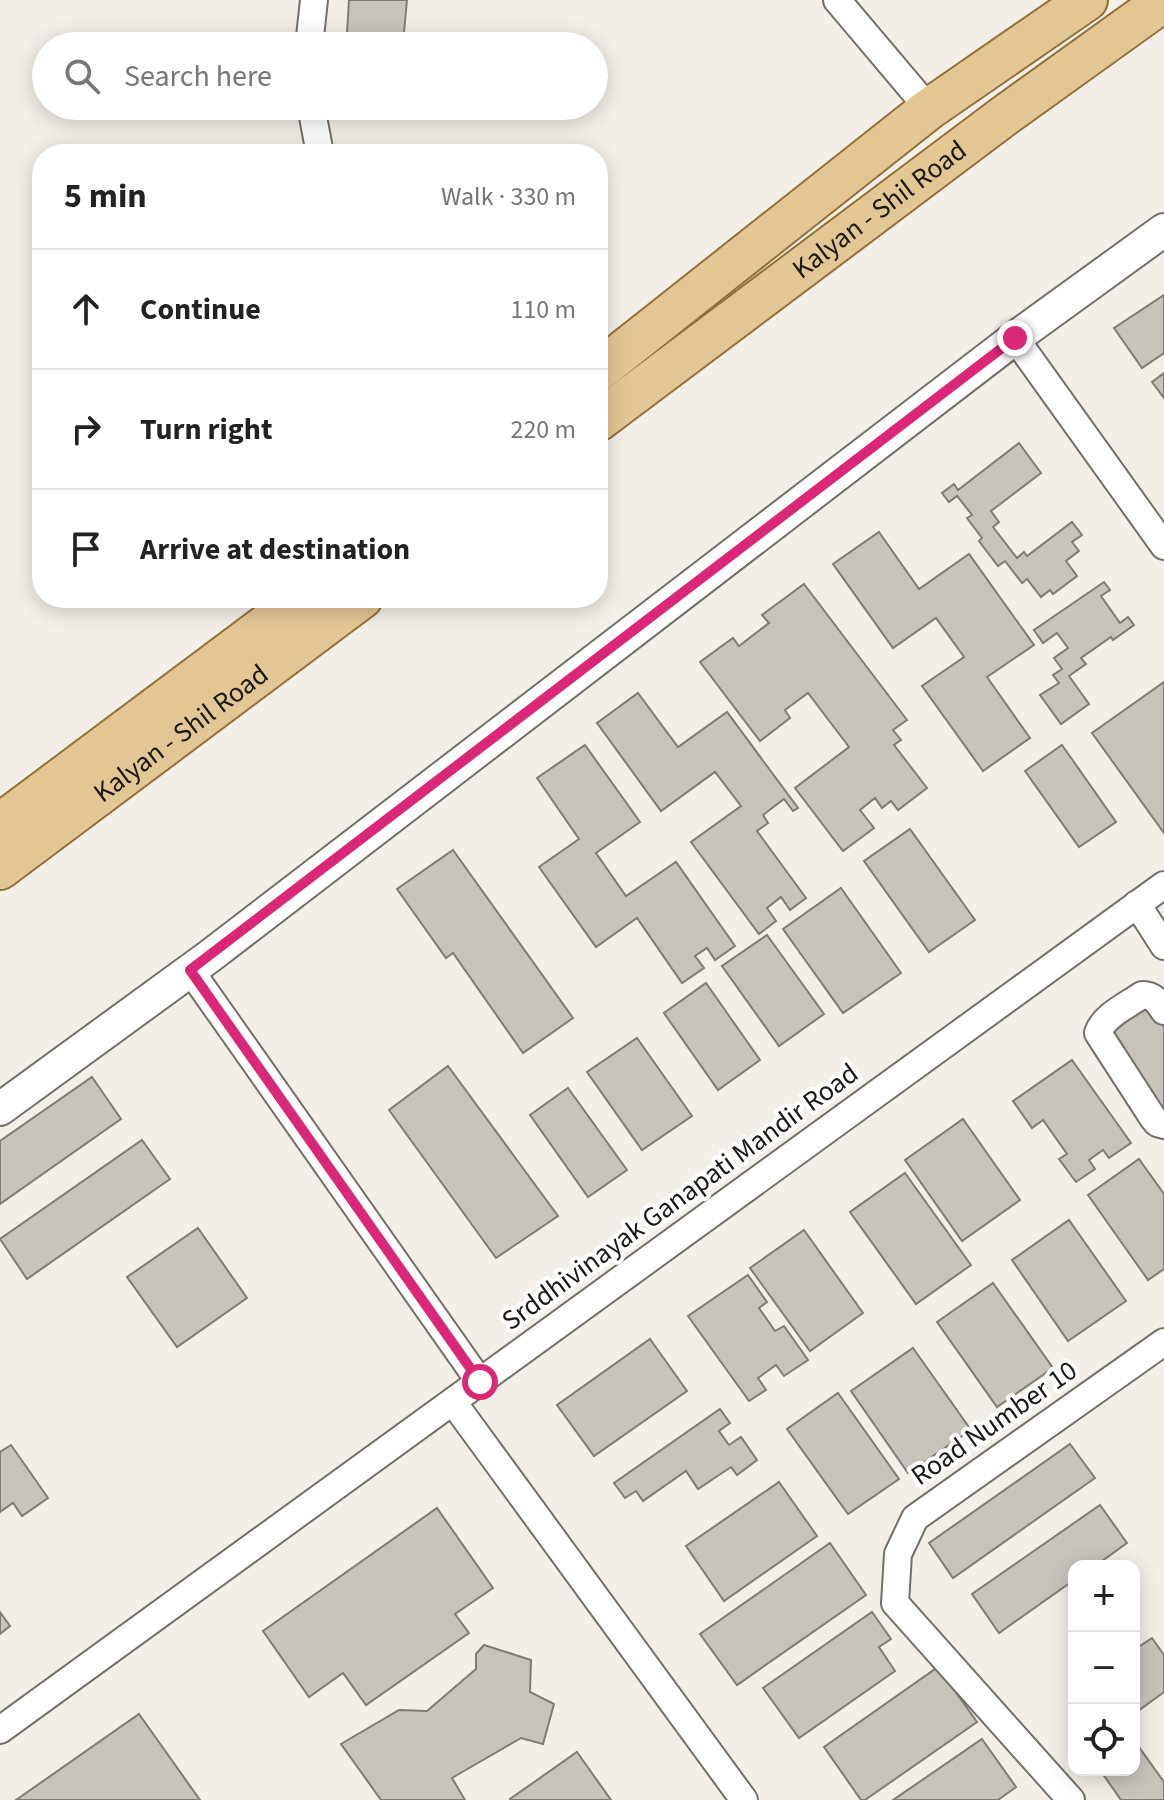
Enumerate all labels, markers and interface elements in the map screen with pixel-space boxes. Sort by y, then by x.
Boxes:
search box [32,32,608,120]
icon: search [60,54,104,98]
text: Search here [124,55,272,98]
street label: Kalyan - Shil Road [784,131,975,288]
text: 5 min [64,172,147,221]
text: Walk · 330 m [441,178,576,215]
icon: ahead [64,287,108,331]
text: Continue [140,288,261,331]
text: 110 m [510,291,576,328]
route end [997,320,1033,356]
icon: right [64,407,108,451]
text: Turn right [140,408,272,451]
text: 220 m [510,411,576,448]
icon: arrive [64,527,108,571]
text: Arrive at destination [140,528,410,571]
street label: Kalyan - Shil Road [85,655,277,812]
street label: Srddhivinayak Ganapati Mandir Road [493,1054,867,1340]
street label: Road Number 10 [903,1351,1085,1495]
route start [462,1364,498,1400]
map controls [1068,1560,1140,1776]
button: + [1068,1560,1140,1632]
button: − [1068,1632,1140,1704]
button: locate [1068,1704,1140,1776]

